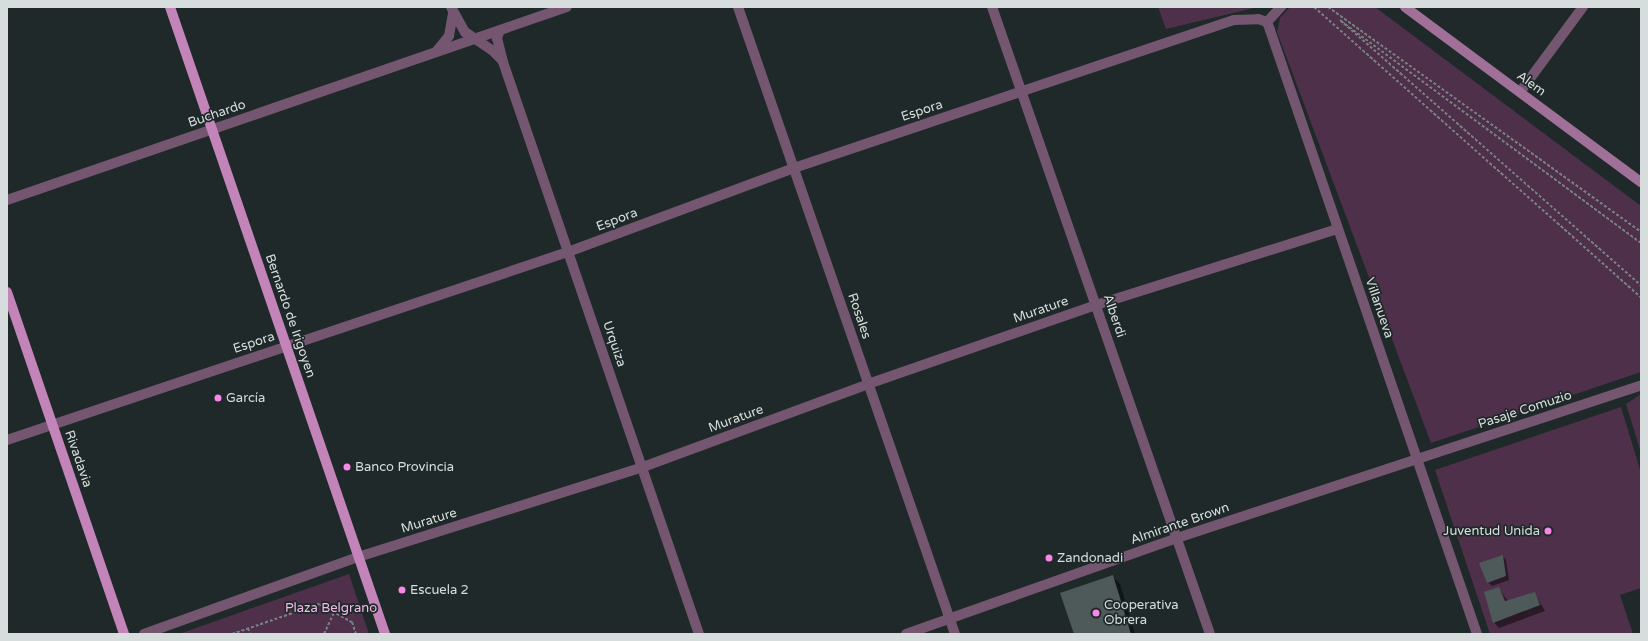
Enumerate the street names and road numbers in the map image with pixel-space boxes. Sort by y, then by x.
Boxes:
street label: Alem [1513,68,1549,100]
street label: Buchardo [186,97,248,131]
street label: Espora [899,97,945,125]
street label: Espora [594,205,640,235]
street label: Bernardo de Irigoyen [262,252,318,380]
street label: Villanueva [1361,276,1397,340]
street label: Rosales [844,291,874,341]
street label: Alberdi [1099,292,1129,340]
street label: Murature [1011,293,1071,327]
street label: Urquiza [599,319,629,369]
street label: Espora [231,329,277,357]
street label: Pasaje Comuzio [1476,388,1574,432]
street label: Murature [706,402,766,436]
street label: Rivadavia [61,428,95,490]
street label: Almirante Brown [1129,500,1231,548]
street label: Murature [399,505,459,537]

